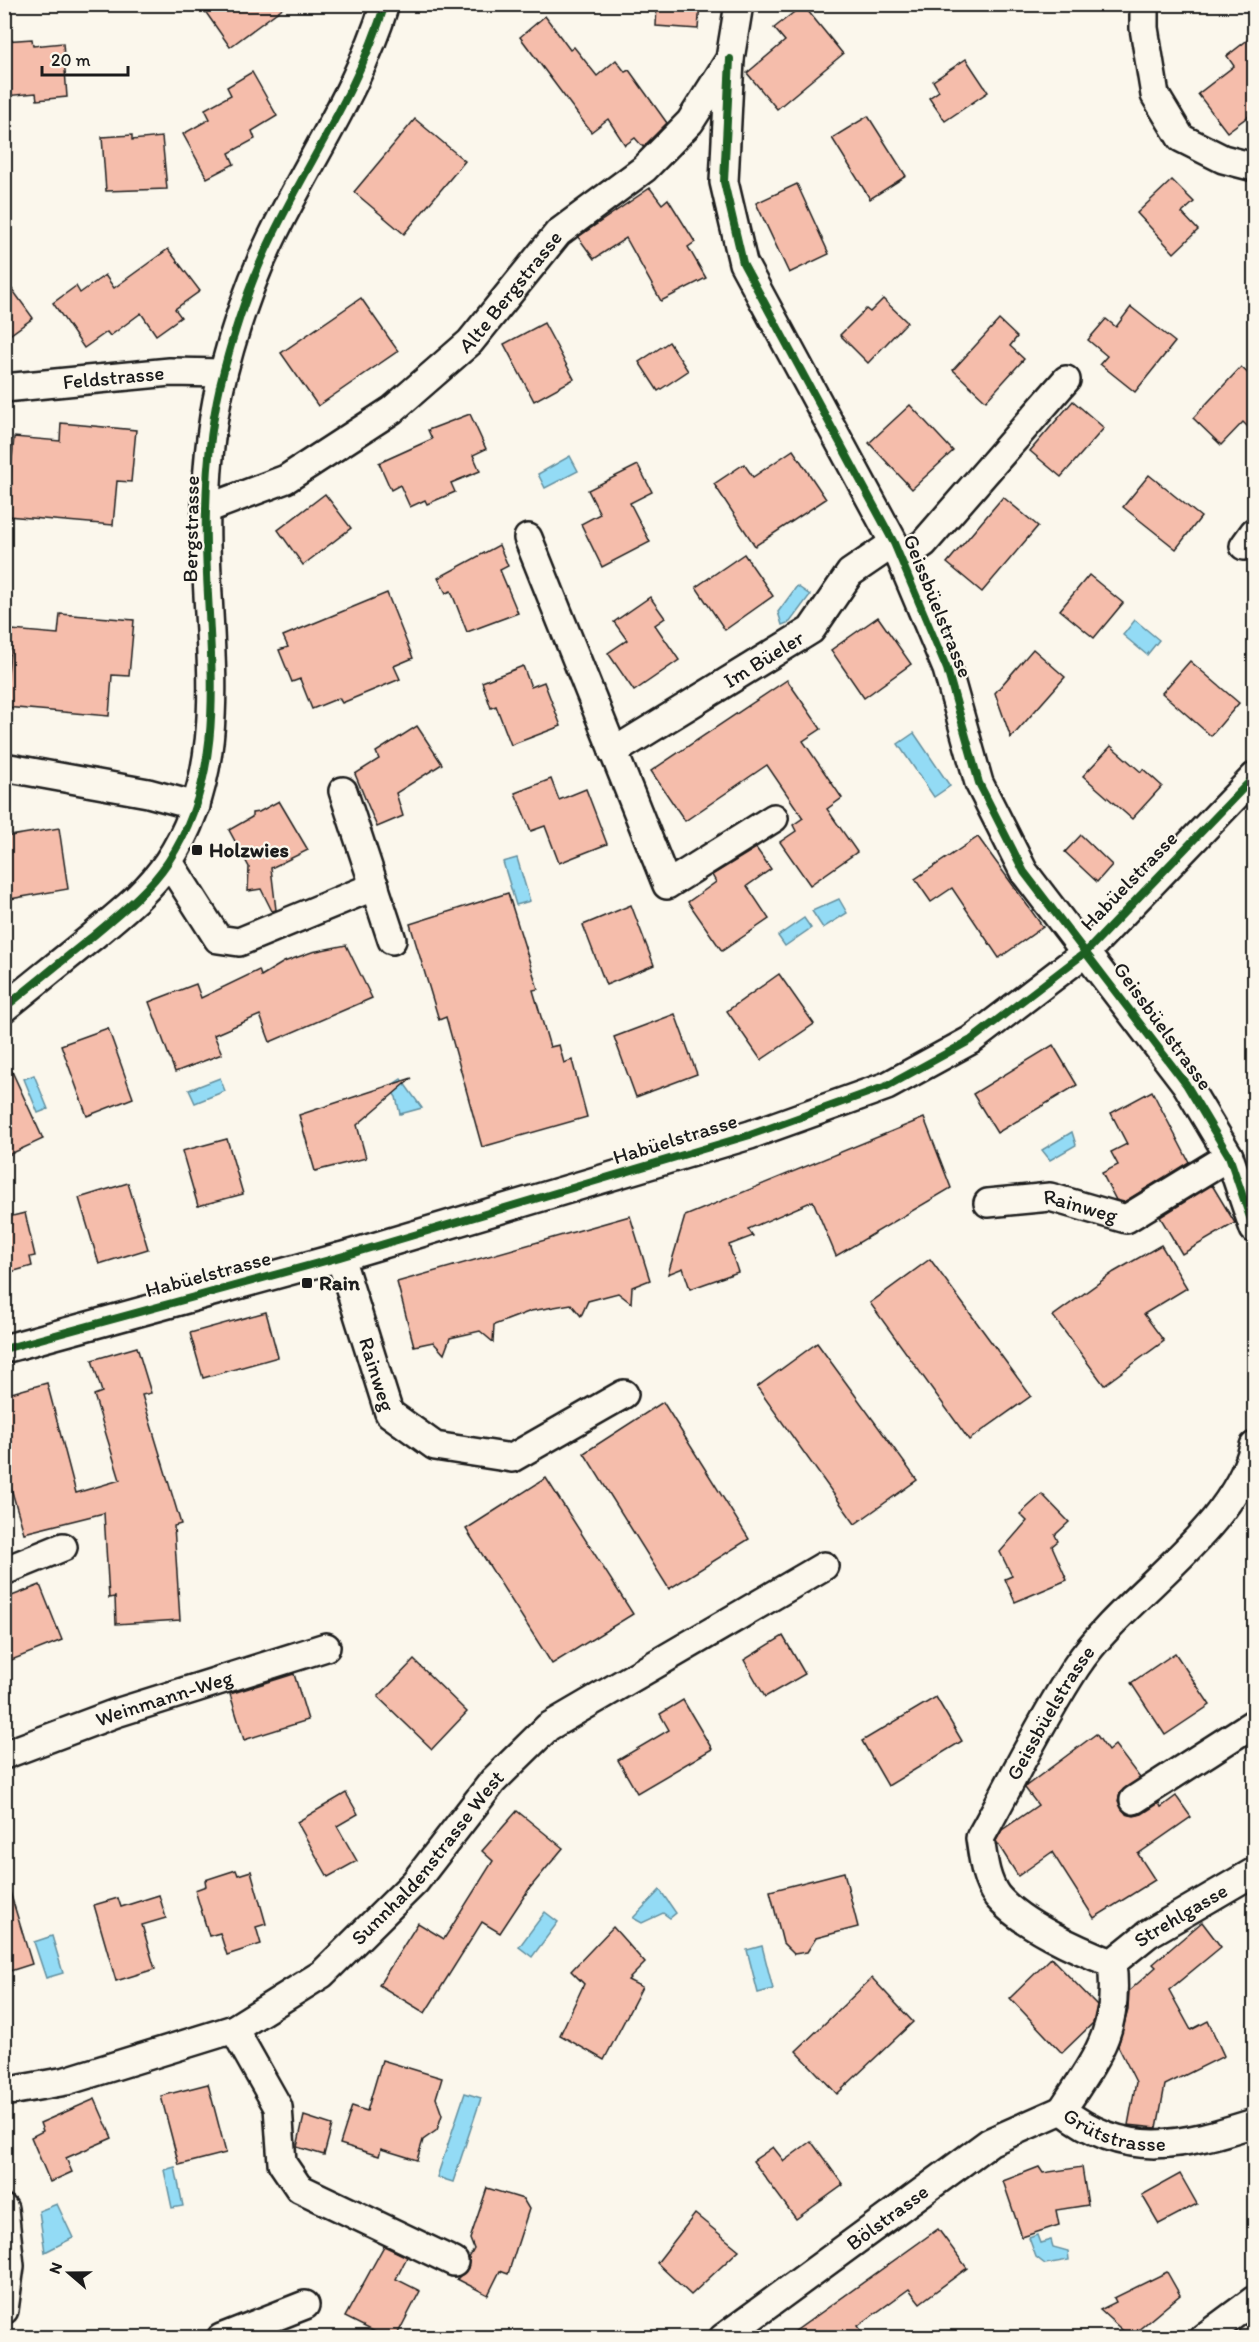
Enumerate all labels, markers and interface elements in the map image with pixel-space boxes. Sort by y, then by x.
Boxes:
scale bar [42,39,128,77]
text: 20 m [51,49,91,71]
street label: Alte Bergstrasse [454,225,567,358]
street label: Feldstrasse [62,360,165,394]
street label: Bergstrasse [177,475,204,583]
street label: Geissbüelstrasse [898,530,979,681]
street label: Im Büeler [719,624,809,693]
street label: Habüelstrasse [1075,826,1182,936]
place label: Holzwies [209,837,289,862]
marker: Holzwies [190,843,204,857]
street label: Geissbüelstrasse [1108,957,1218,1095]
street label: Habüelstrasse [610,1108,740,1169]
street label: Rainweg [1042,1183,1121,1228]
street label: Habüelstrasse [142,1245,273,1302]
place label: Rain [319,1270,360,1295]
marker: Rain [300,1276,314,1290]
street label: Rainweg [354,1334,401,1414]
street label: Geissbüelstrasse [1001,1640,1100,1784]
street label: Weinmann-Weg [92,1664,236,1732]
street label: Sunnhaldenstrasse West [346,1764,509,1950]
street label: Strehlgasse [1128,1877,1232,1953]
street label: Grütstrasse [1059,2102,1166,2156]
street label: Bölstrasse [841,2178,933,2255]
north arrow [39,2243,99,2303]
text: N [45,2260,66,2276]

